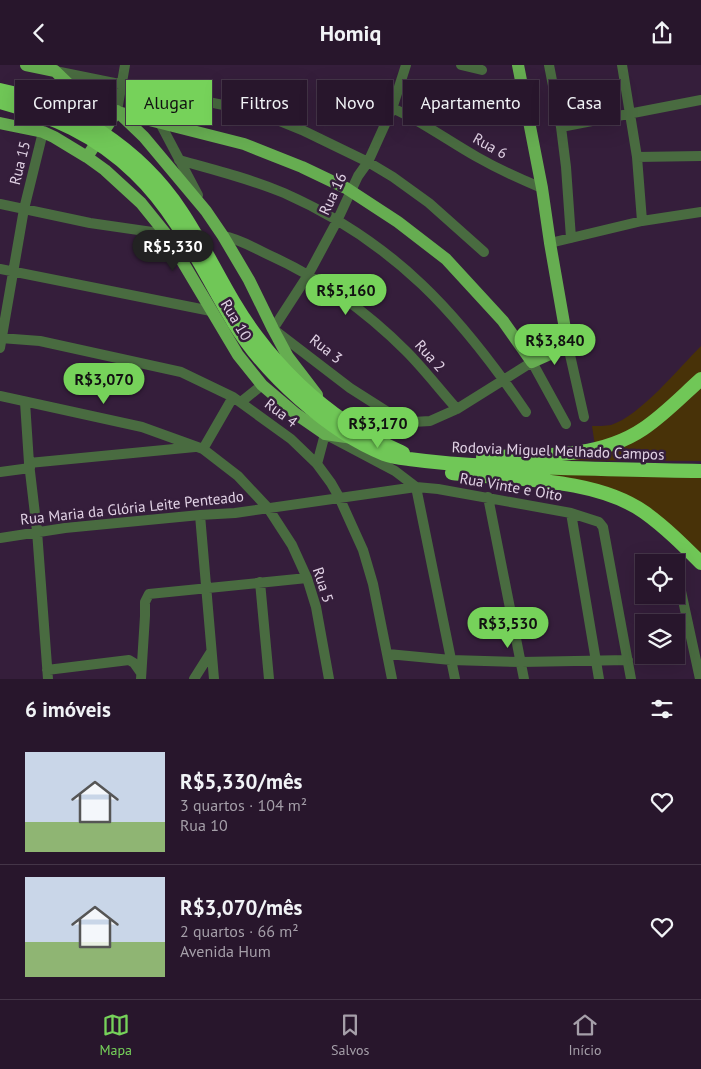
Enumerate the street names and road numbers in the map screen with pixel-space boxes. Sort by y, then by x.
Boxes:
street label: Rua 6 [470,128,511,163]
street label: Rua 15 [5,139,34,187]
street label: Rua 16 [315,170,351,218]
street label: Rua 10 [217,296,256,344]
street label: Rua 3 [306,330,347,367]
street label: Rua 2 [411,336,450,376]
street label: Rua 4 [261,394,302,431]
street label: Rodovia Miguel Melhado Campos [451,437,665,464]
street label: Rua Vinte e Oito [458,468,564,505]
street label: Rua Maria da Glória Leite Penteado [19,486,245,529]
street label: Rua 5 [309,565,338,605]

